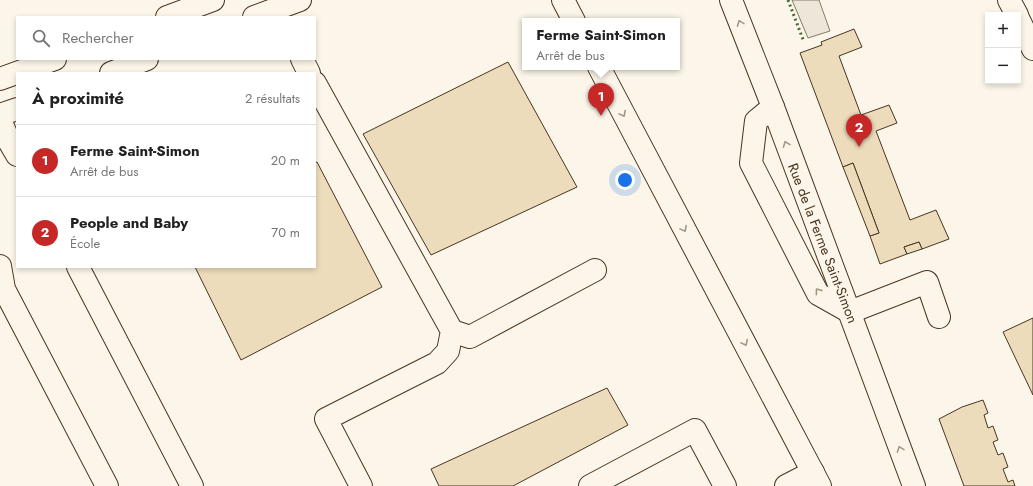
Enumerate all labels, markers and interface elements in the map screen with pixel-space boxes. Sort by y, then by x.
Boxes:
map controls [985,12,1021,84]
button: + [985,12,1021,48]
search box [16,16,316,60]
popup [522,18,680,70]
one-way arrow [736,19,744,26]
text: Ferme Saint-Simon [536,24,666,46]
icon: search [30,27,52,49]
text: Rechercher [62,27,134,49]
text: Arrêt de bus [536,46,605,65]
button: − [985,48,1021,84]
pin: 1 [588,83,614,116]
text: À proximité [32,86,124,110]
text: 2 résultats [245,89,300,108]
one-way arrow [619,110,626,117]
pin: 2 [846,114,872,147]
text: Ferme Saint-Simon [70,140,200,162]
one-way arrow [783,141,791,148]
text: 1 [42,151,48,170]
text: 20 m [271,151,300,170]
street label: Rue de la Ferme Saint-Simon [783,160,863,326]
text: Arrêt de bus [70,162,139,181]
your location [615,170,635,190]
text: People and Baby [70,212,188,234]
text: 2 [41,223,49,242]
text: 70 m [271,223,300,242]
one-way arrow [680,224,687,232]
text: École [70,234,100,253]
one-way arrow [816,288,823,295]
one-way arrow [741,339,748,347]
one-way arrow [897,446,905,453]

